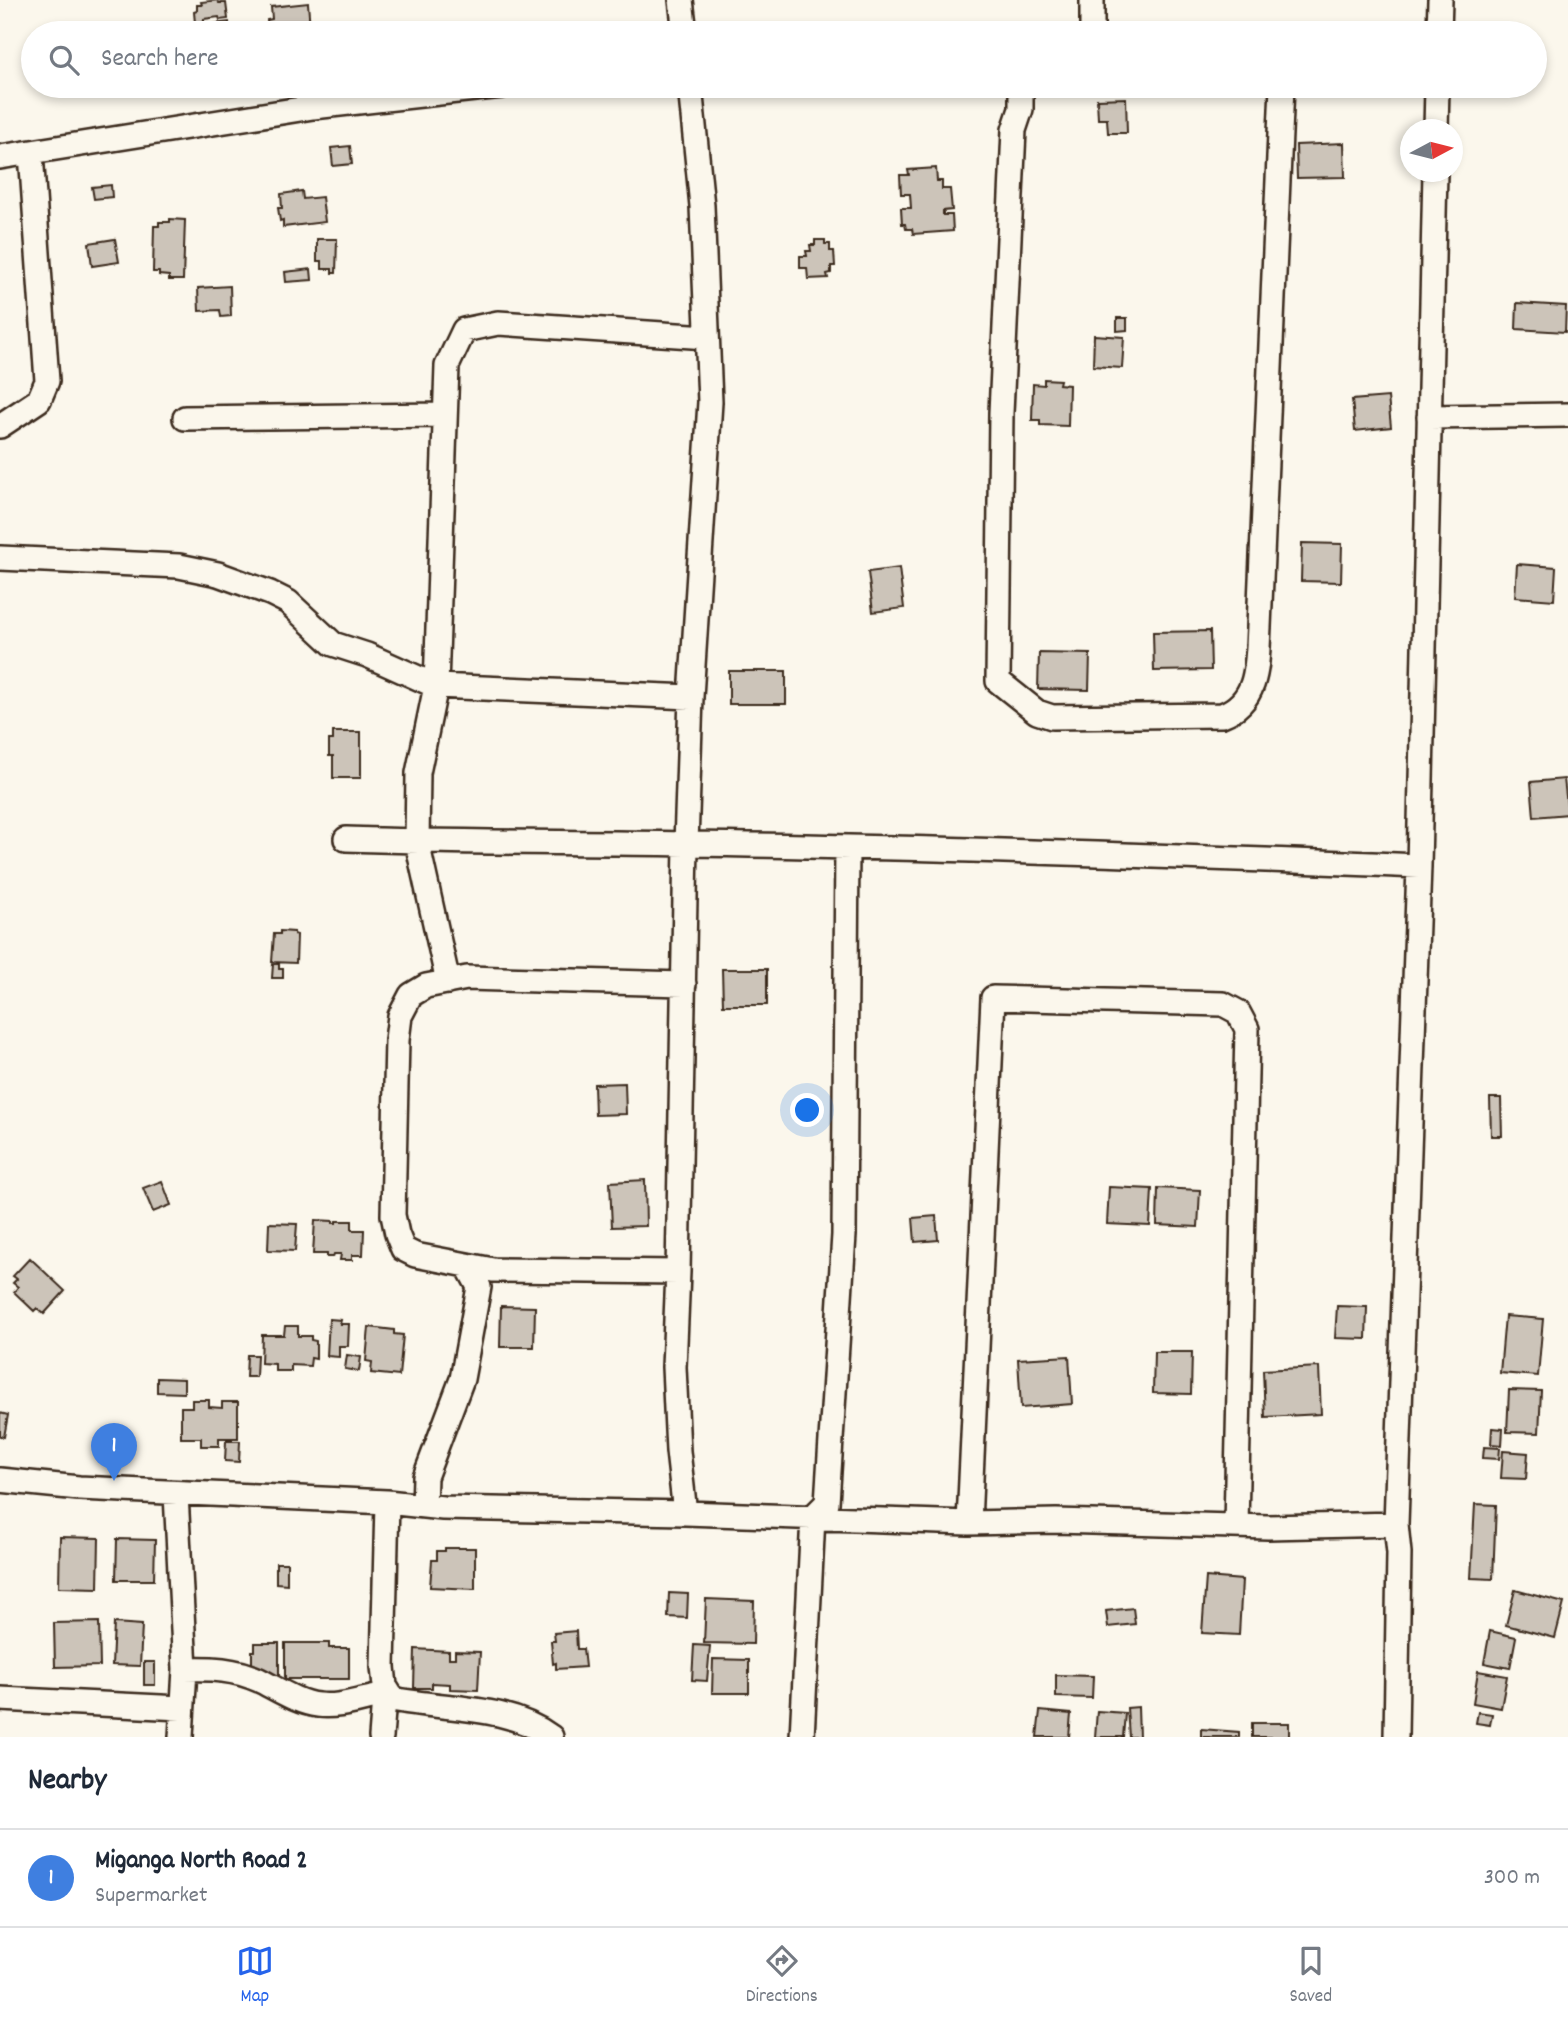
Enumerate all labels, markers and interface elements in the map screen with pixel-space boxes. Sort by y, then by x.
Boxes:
search box [21,21,1547,98]
icon: search [45,41,83,79]
text: Search here [101,41,219,78]
north arrow [1400,119,1463,182]
your location [790,1093,824,1127]
pin: 1 [91,1423,137,1481]
text: Nearby [28,1761,106,1804]
text: Miganga North Road 2 [95,1843,308,1880]
text: 1 [48,1862,54,1895]
text: 300 m [1484,1862,1540,1895]
text: Supermarket [95,1880,207,1913]
tab: Map [236,1942,274,2011]
tab: Directions [746,1942,818,2011]
tab: Saved [1290,1942,1332,2011]

